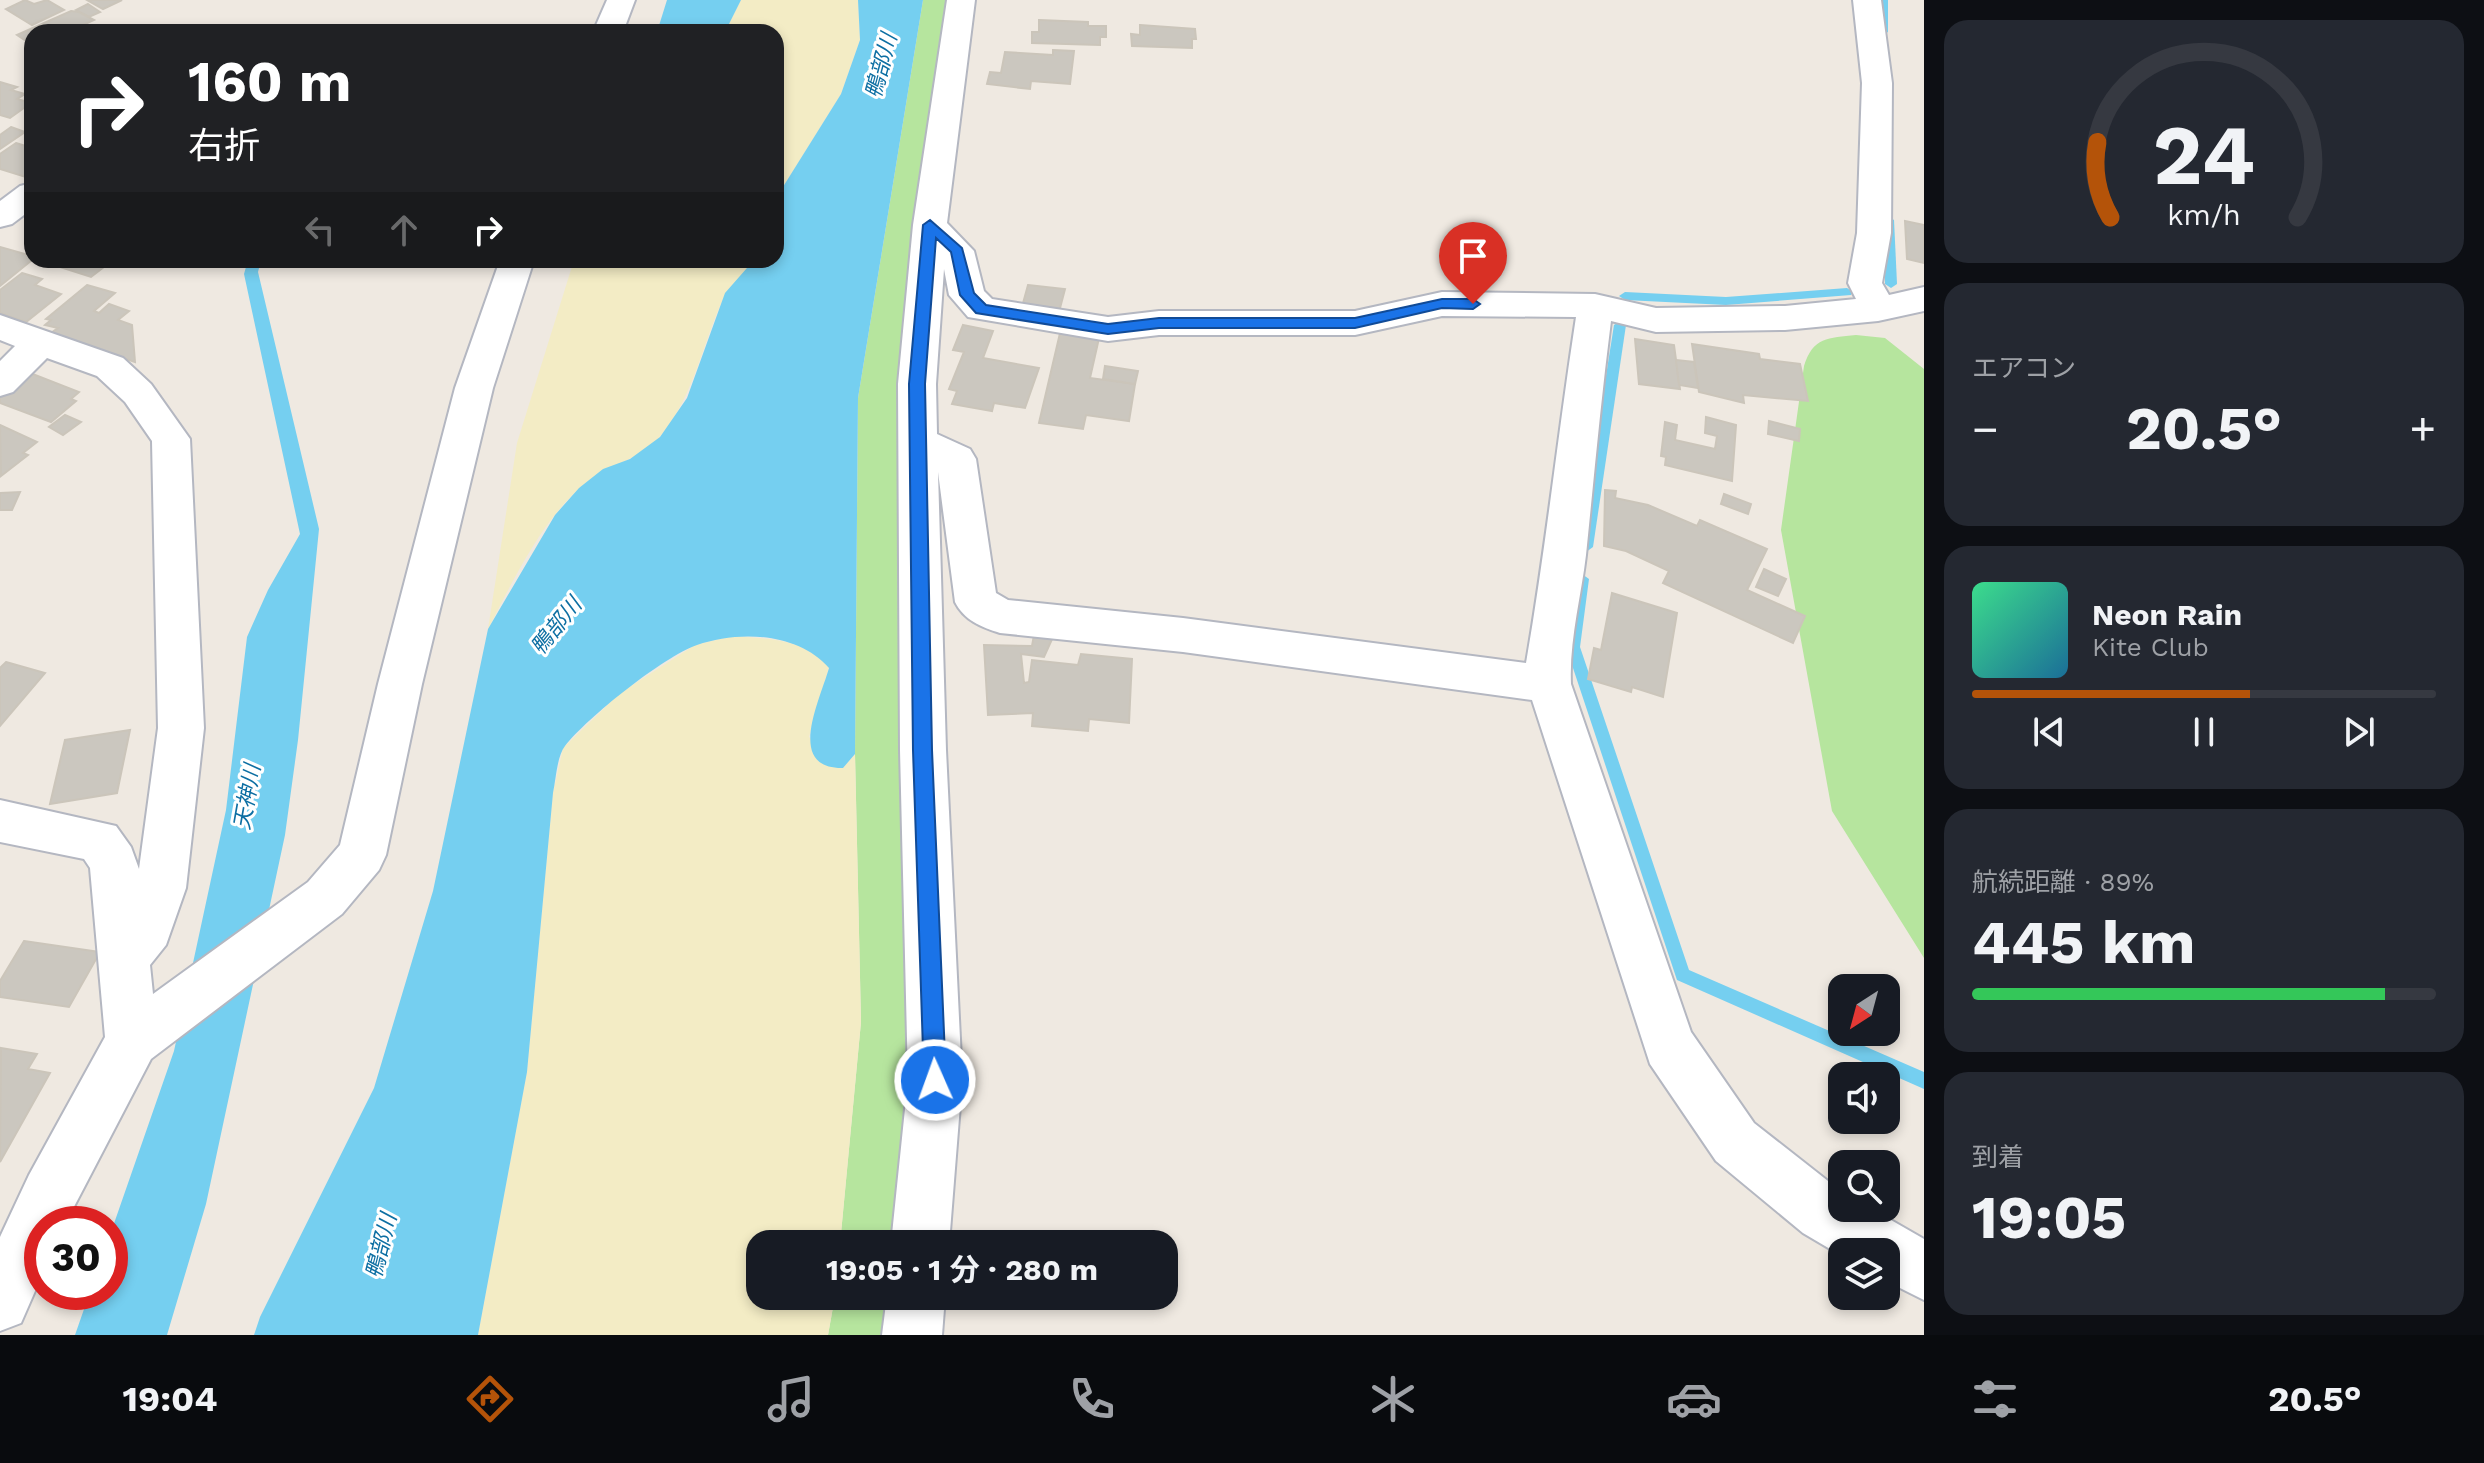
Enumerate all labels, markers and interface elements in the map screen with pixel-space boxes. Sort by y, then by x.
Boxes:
water label: 鴨部川 [860,29,902,101]
text: 160 m [188,49,351,115]
icon: right [56,56,160,160]
text: 24 [2153,106,2255,203]
text: 右折 [188,125,260,167]
text: km/h [2167,198,2241,232]
icon: left [298,208,342,252]
icon: ahead [382,208,426,252]
icon: right [466,208,510,252]
pin [1439,222,1507,304]
icon: arrive [1451,234,1495,278]
text: エアコン [1972,353,2076,383]
text: 20.5° [2126,393,2282,464]
text: − [1972,403,1999,455]
text: + [2409,403,2436,455]
water label: 鴨部川 [526,591,588,660]
text: Neon Rain [2092,597,2242,632]
text: Kite Club [2092,632,2209,662]
icon: previous [2027,710,2071,754]
icon: pause [2182,710,2226,754]
icon: next [2337,710,2381,754]
water label: 天神川 [229,760,265,832]
text: 航続距離 · 89% [1972,867,2154,897]
text: 445 km [1972,907,2195,978]
north arrow [1828,974,1900,1046]
map controls [1828,974,1900,1310]
position arrow [893,1038,977,1122]
button: sound [1828,1062,1900,1134]
text: 到着 [1972,1142,2024,1172]
button: search [1828,1150,1900,1222]
text: 19:05 [1972,1182,2126,1253]
speed limit sign: 30 [24,1206,128,1310]
water label: 鴨部川 [361,1209,402,1281]
button: layers [1828,1238,1900,1310]
text: 19:05 · 1 分 · 280 m [826,1252,1098,1287]
icon: directions [462,1371,518,1427]
icon: music [763,1371,819,1427]
icon: phone [1064,1371,1120,1427]
icon: climate [1365,1371,1421,1427]
icon: car [1666,1371,1722,1427]
icon: filters [1967,1371,2023,1427]
text: 19:04 [122,1378,217,1420]
text: 20.5° [2268,1378,2361,1420]

